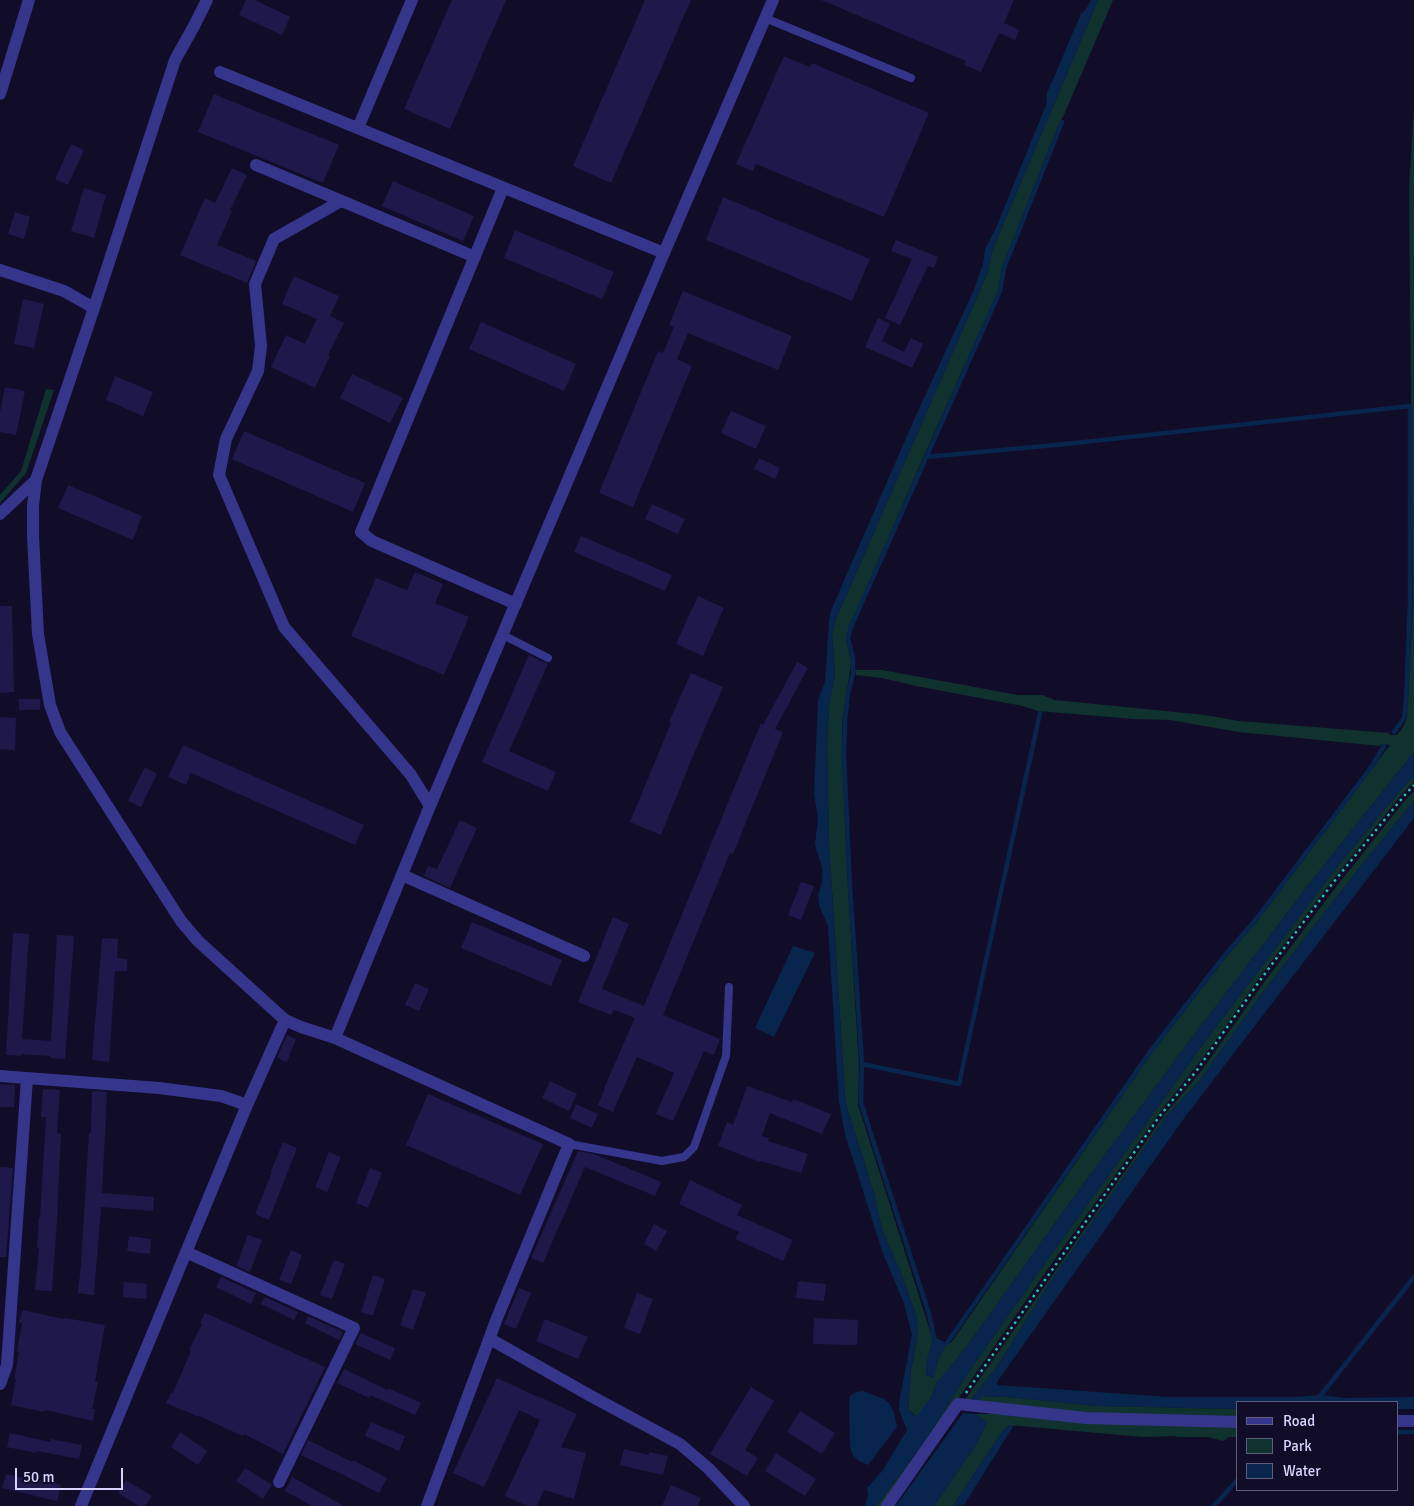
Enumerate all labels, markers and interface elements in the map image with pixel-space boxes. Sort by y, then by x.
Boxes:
legend [1236,1401,1399,1491]
text: Road [1283,1412,1315,1430]
text: Park [1283,1437,1312,1455]
scale bar [18,1458,125,1490]
text: Water [1283,1462,1321,1480]
text: 50 m [23,1468,54,1486]

